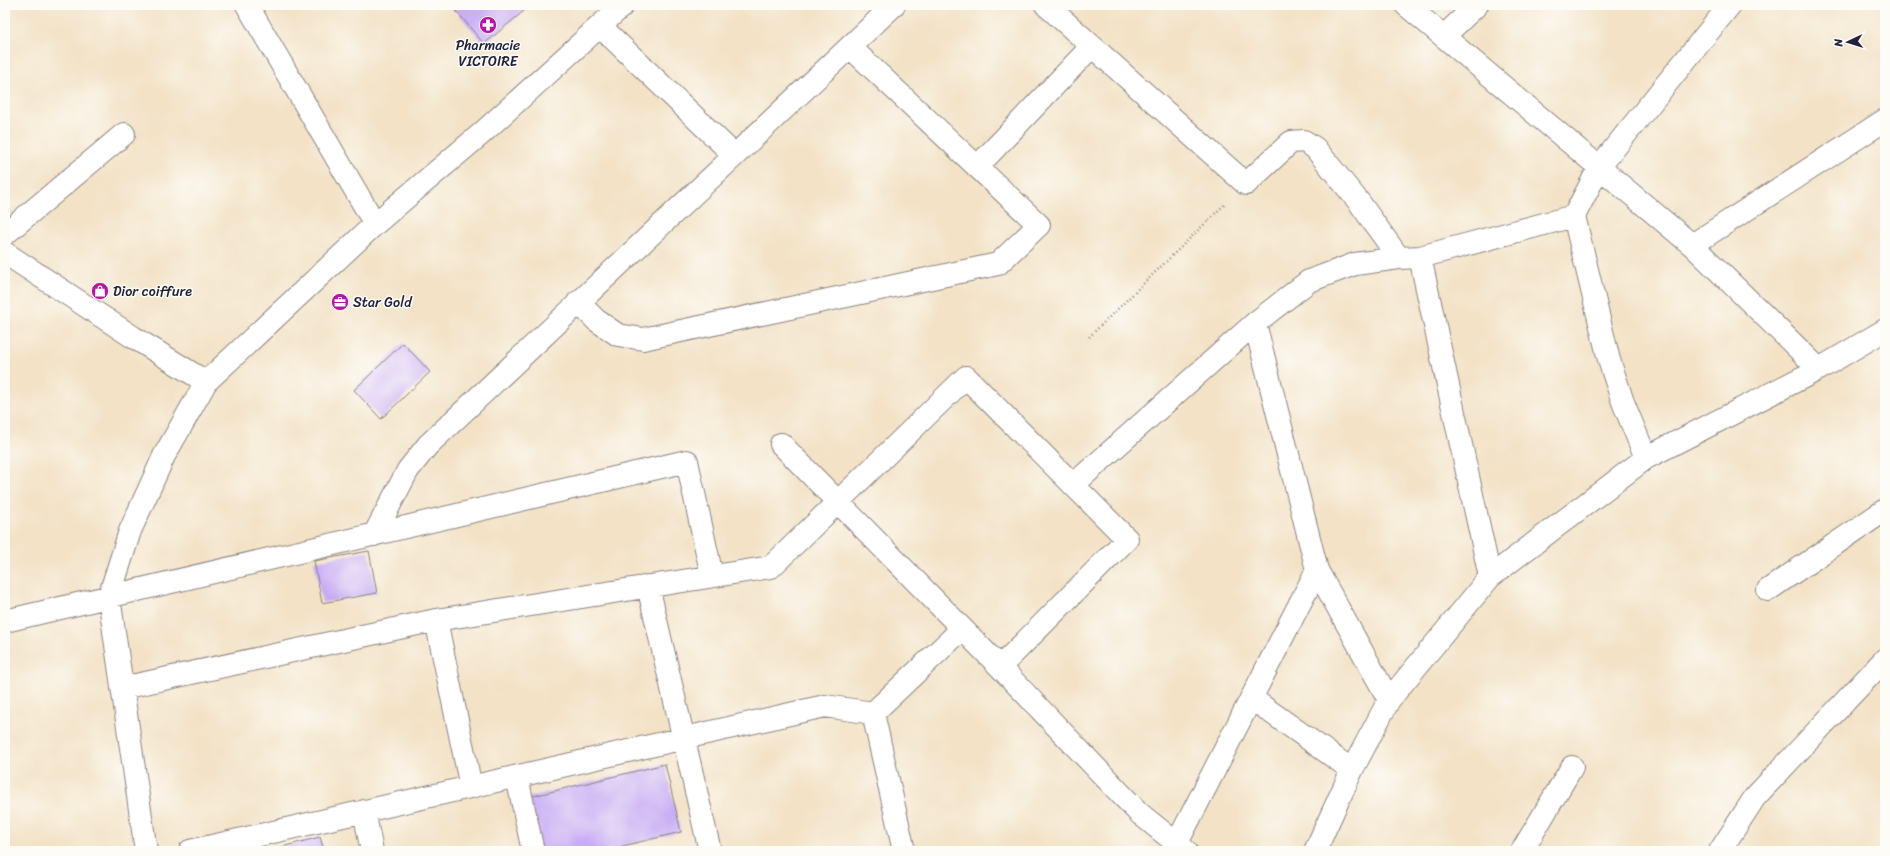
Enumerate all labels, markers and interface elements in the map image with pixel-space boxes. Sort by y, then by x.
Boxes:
pharmacy icon: Pharmacie VICTOIRE [478,15,498,35]
north arrow [1828,22,1868,62]
place label: Pharmacie VICTOIRE [456,33,520,74]
text: N [1829,38,1848,48]
place label: Dior coiffure [113,279,192,304]
shop icon: Dior coiffure [90,281,110,301]
place label: Star Gold [353,290,413,315]
office icon: Star Gold [330,292,350,312]

